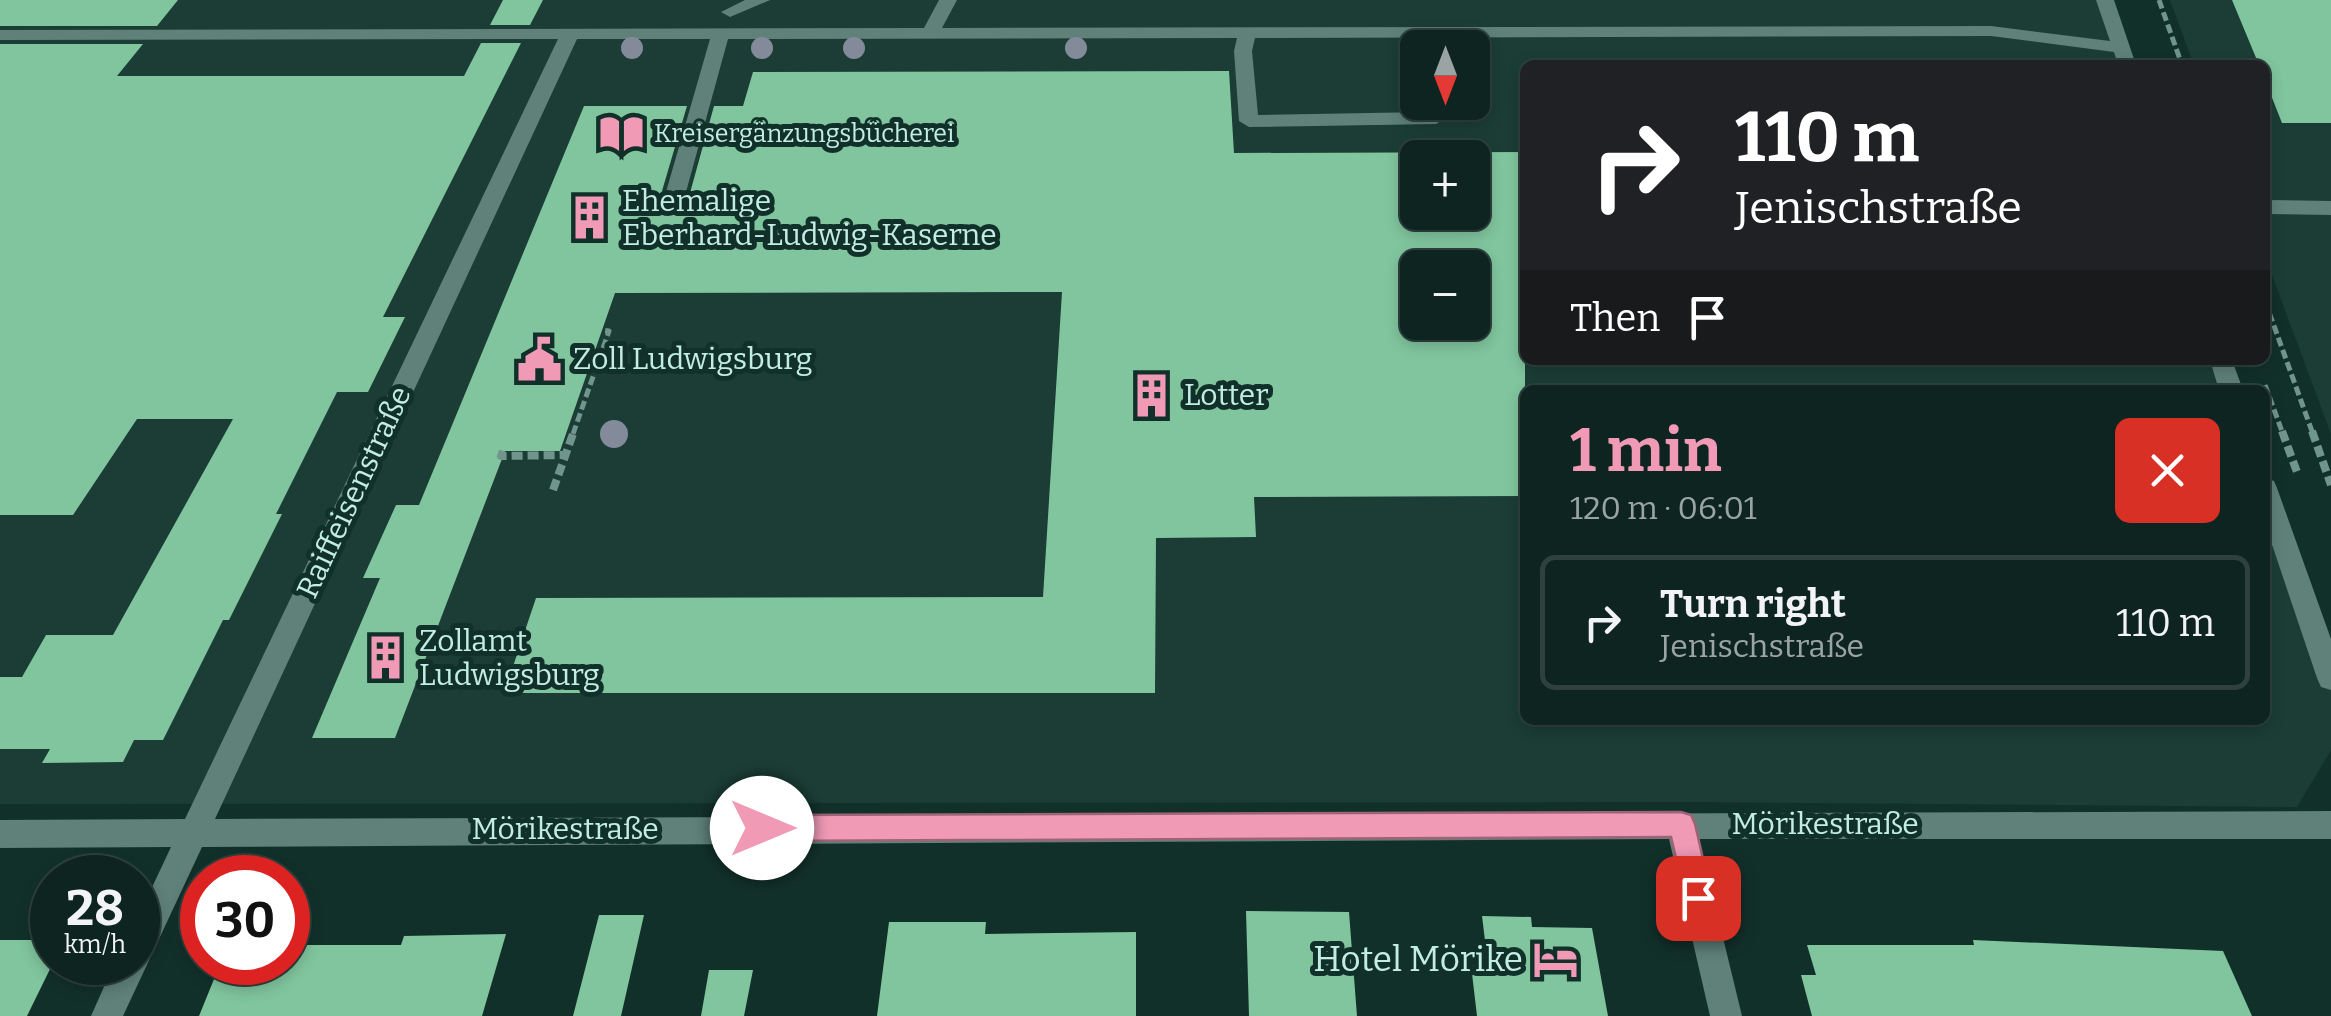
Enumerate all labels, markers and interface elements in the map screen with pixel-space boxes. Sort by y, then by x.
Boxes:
north arrow [1400,30,1490,120]
map controls [1400,30,1490,340]
text: 110 m [1735,96,1919,180]
icon: right [1570,100,1700,230]
library icon: Kreisergänzungsbücherei [597,109,645,157]
place label: Kreisergänzungsbücherei [654,119,954,149]
button: + [1400,140,1490,230]
text: Jenischstraße [1735,181,2022,235]
place label: Ehemalige Eberhard-Ludwig-Kaserne [622,183,997,253]
building icon: Ehemalige Eberhard-Ludwig-Kaserne [565,194,613,242]
button: − [1400,250,1490,340]
icon: arrive [1680,290,1735,345]
text: Then [1570,295,1660,341]
public building icon: Zoll Ludwigsburg [516,335,564,383]
place label: Zoll Ludwigsburg [573,341,813,377]
building icon: Lotter [1127,371,1175,419]
place label: Lotter [1184,377,1268,413]
street label: Raiffeisenstraße [289,380,419,604]
text: 1 min [1570,415,1722,487]
button: close [2115,418,2220,523]
text: 120 m · 06:01 [1570,489,1757,527]
text: Turn right [1660,581,1846,627]
icon: right [1575,595,1630,650]
text: 110 m [2116,600,2215,646]
place label: Zollamt Ludwigsburg [419,623,600,693]
text: Jenischstraße [1660,627,1864,665]
building icon: Zollamt Ludwigsburg [362,634,410,682]
position arrow [710,776,814,880]
street label: Mörikestraße [1731,806,1919,842]
street label: Mörikestraße [471,811,659,847]
speed limit sign: 30 [180,855,310,985]
pin [1656,856,1741,941]
icon: arrive [1671,871,1726,926]
text: 28 [66,878,124,938]
text: km/h [64,930,126,960]
hotel icon: Hotel Mörike [1532,935,1580,983]
place label: Hotel Mörike [1313,938,1523,980]

